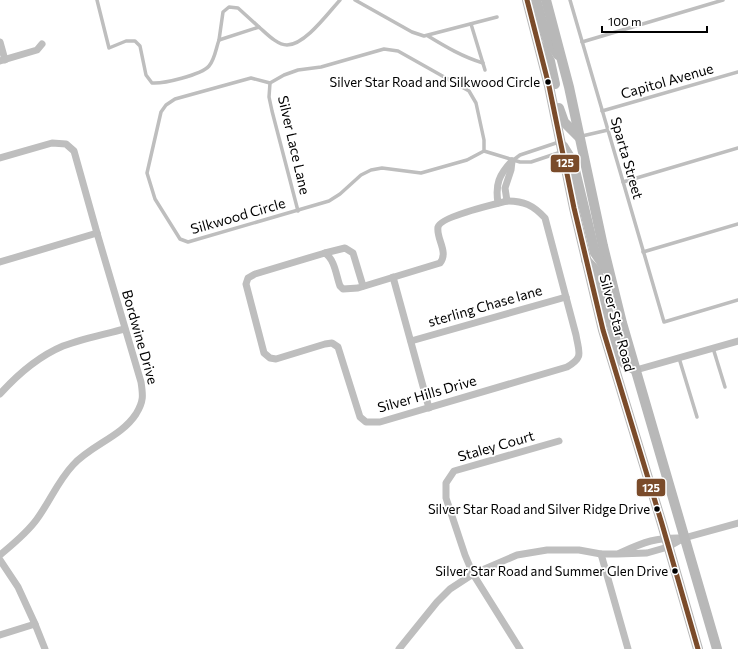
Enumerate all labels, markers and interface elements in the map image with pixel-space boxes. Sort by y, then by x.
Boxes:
scale bar [602,8,707,34]
text: 100 m [608,14,642,28]
street label: Capitol Avenue [619,59,715,102]
place label: Silver Star Road and Silkwood Circle [330,74,540,90]
marker: Silver Star Road and Silkwood Circle [543,77,553,87]
street label: Silver Lace Lane [275,94,314,196]
street label: Sparta Street [608,115,647,201]
line badge: 125 [550,154,580,173]
text: 125 [556,156,574,169]
street label: Silkwood Circle [189,194,287,237]
street label: Silver Star Road [596,272,639,373]
street label: sterling Chase lane [426,281,544,330]
street label: Bordwine Drive [119,288,162,386]
street label: Silver Hills Drive [375,371,478,416]
street label: Staley Court [456,426,536,465]
line badge: 125 [636,478,666,497]
text: 125 [642,481,660,494]
place label: Silver Star Road and Silver Ridge Drive [428,501,650,517]
marker: Silver Star Road and Silver Ridge Drive [652,504,662,514]
place label: Silver Star Road and Summer Glen Drive [435,563,668,579]
marker: Silver Star Road and Summer Glen Drive [670,566,680,576]

